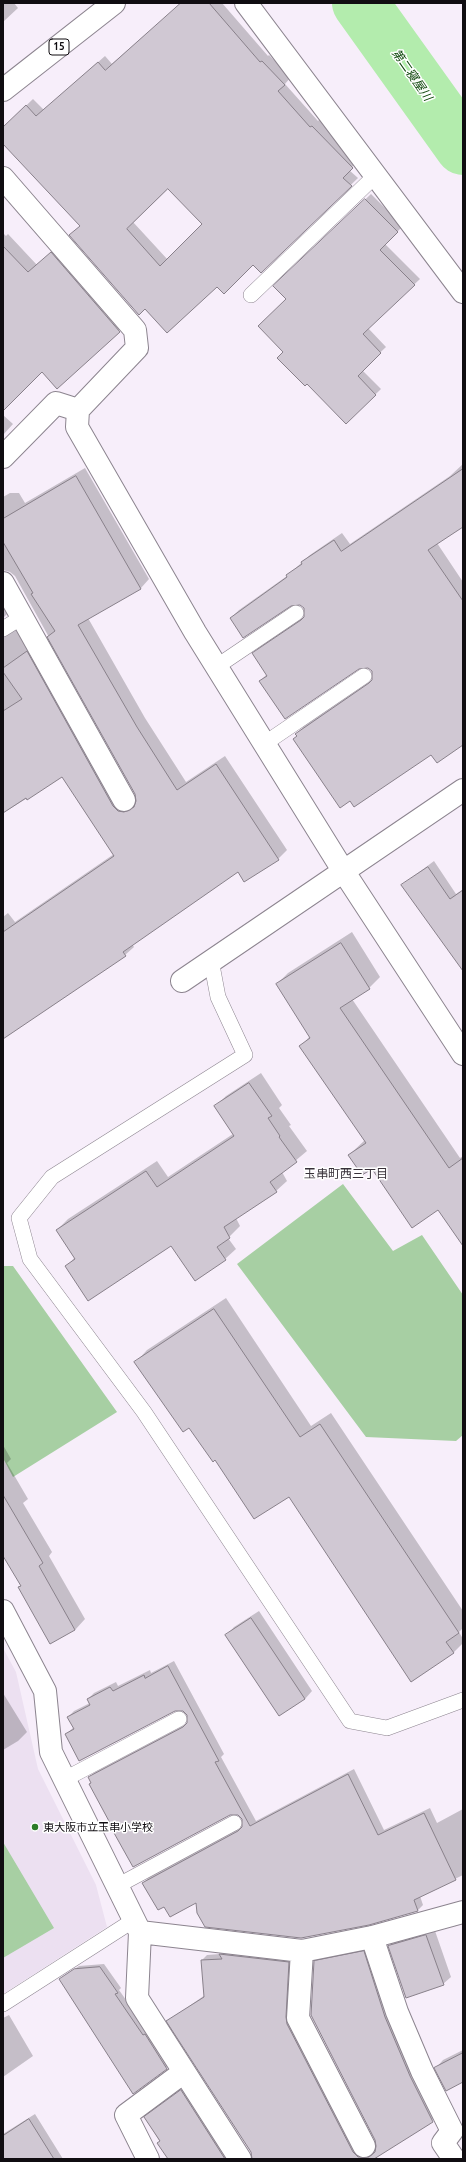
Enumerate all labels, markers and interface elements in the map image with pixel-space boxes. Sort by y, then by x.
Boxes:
road number: 15 [49,39,69,55]
water label: 第二寝屋川 [389,46,435,104]
district label: 玉串町西三丁目 [304,1167,388,1181]
place label: 東大阪市立玉串小学校 [43,1820,153,1834]
marker: 東大阪市立玉串小学校 [30,1822,40,1832]

